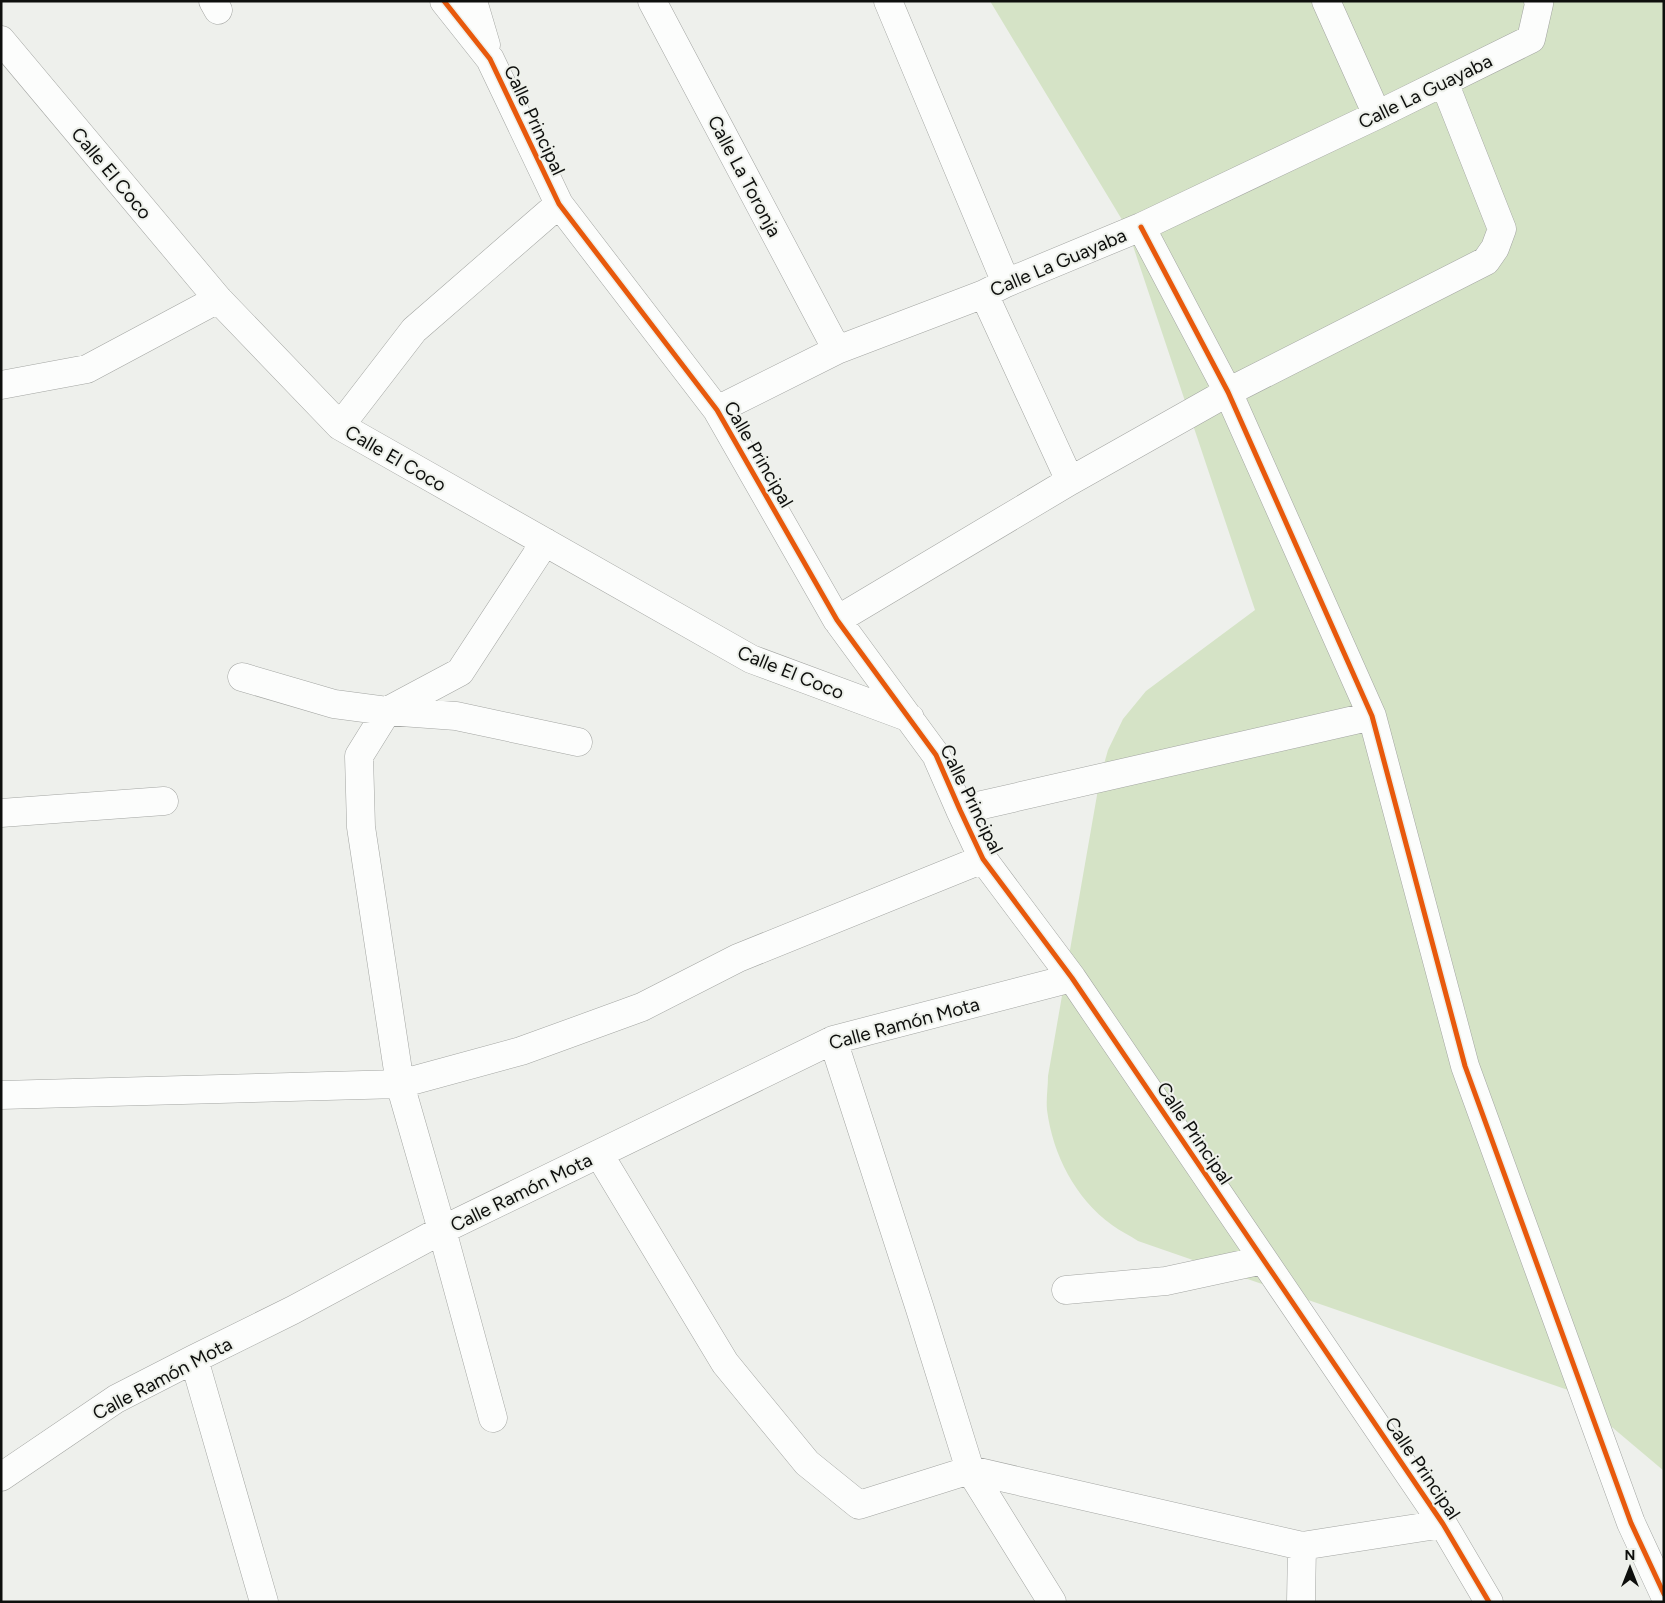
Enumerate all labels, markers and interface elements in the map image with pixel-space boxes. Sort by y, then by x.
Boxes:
street label: Calle La Guayaba [1355,49,1496,134]
street label: Calle Principal [499,61,570,179]
street label: Calle La Toronja [703,112,786,241]
street label: Calle El Coco [67,123,157,224]
street label: Calle La Guayaba [987,223,1130,302]
street label: Calle Principal [719,397,798,512]
street label: Calle El Coco [341,420,450,497]
street label: Calle El Coco [734,641,847,704]
street label: Calle Principal [935,741,1008,858]
street label: Calle Ramón Mota [826,992,982,1055]
street label: Calle Principal [1152,1078,1237,1189]
street label: Calle Ramón Mota [447,1148,596,1237]
street label: Calle Ramón Mota [88,1332,236,1425]
street label: Calle Principal [1380,1413,1465,1524]
north arrow [1605,1543,1655,1593]
text: N [1625,1547,1635,1564]

